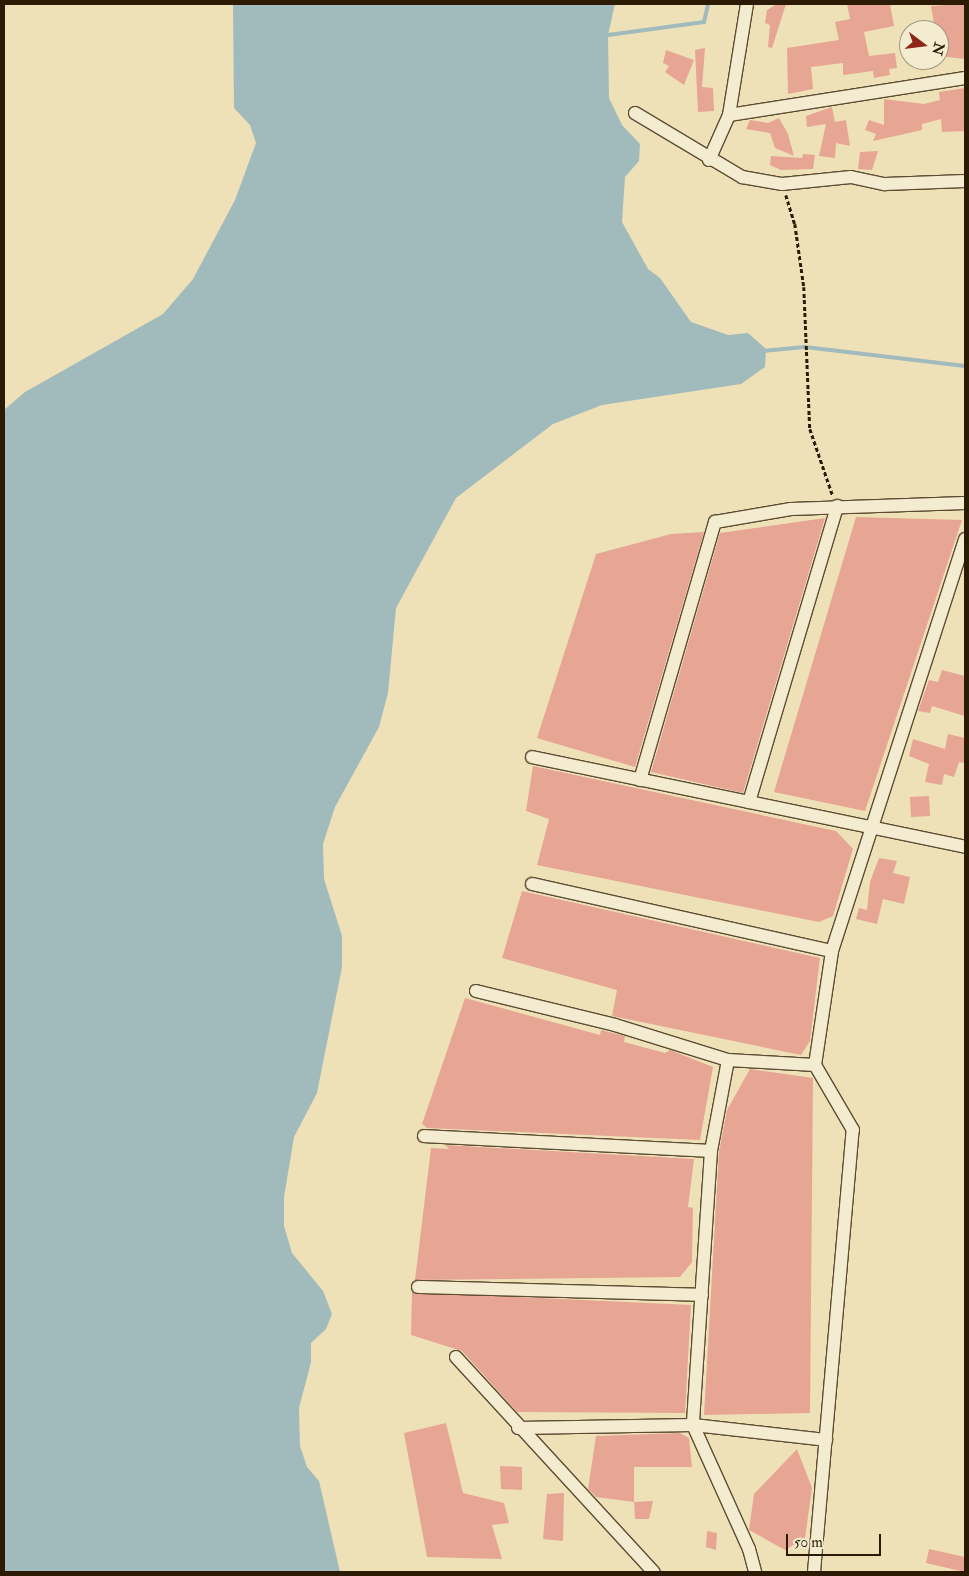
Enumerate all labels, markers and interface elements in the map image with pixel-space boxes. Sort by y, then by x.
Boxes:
north arrow [899,20,949,70]
text: N [928,40,948,57]
scale bar [789,1524,884,1556]
text: 50 m [794,1533,823,1552]

